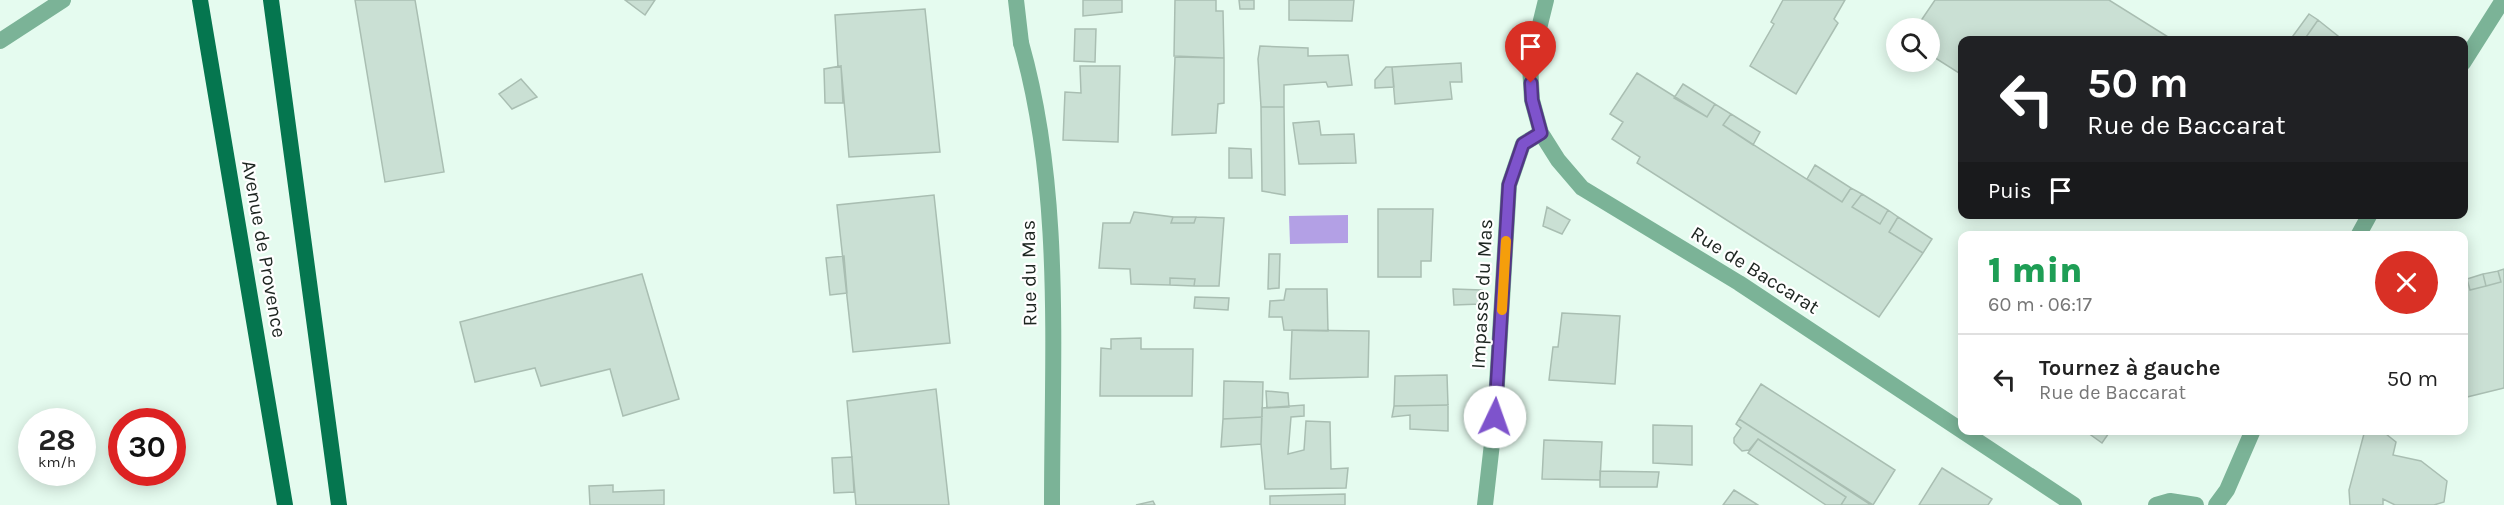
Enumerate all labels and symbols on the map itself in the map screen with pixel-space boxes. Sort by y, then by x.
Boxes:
pin [1505,21,1556,83]
street label: Avenue de Provence [237,159,291,339]
street label: Impasse du Mas [1467,218,1497,370]
street label: Rue du Mas [1017,220,1041,326]
street label: Rue de Baccarat [1687,221,1824,319]
position arrow [1463,385,1527,449]
speed limit sign: 30 [108,408,186,486]

